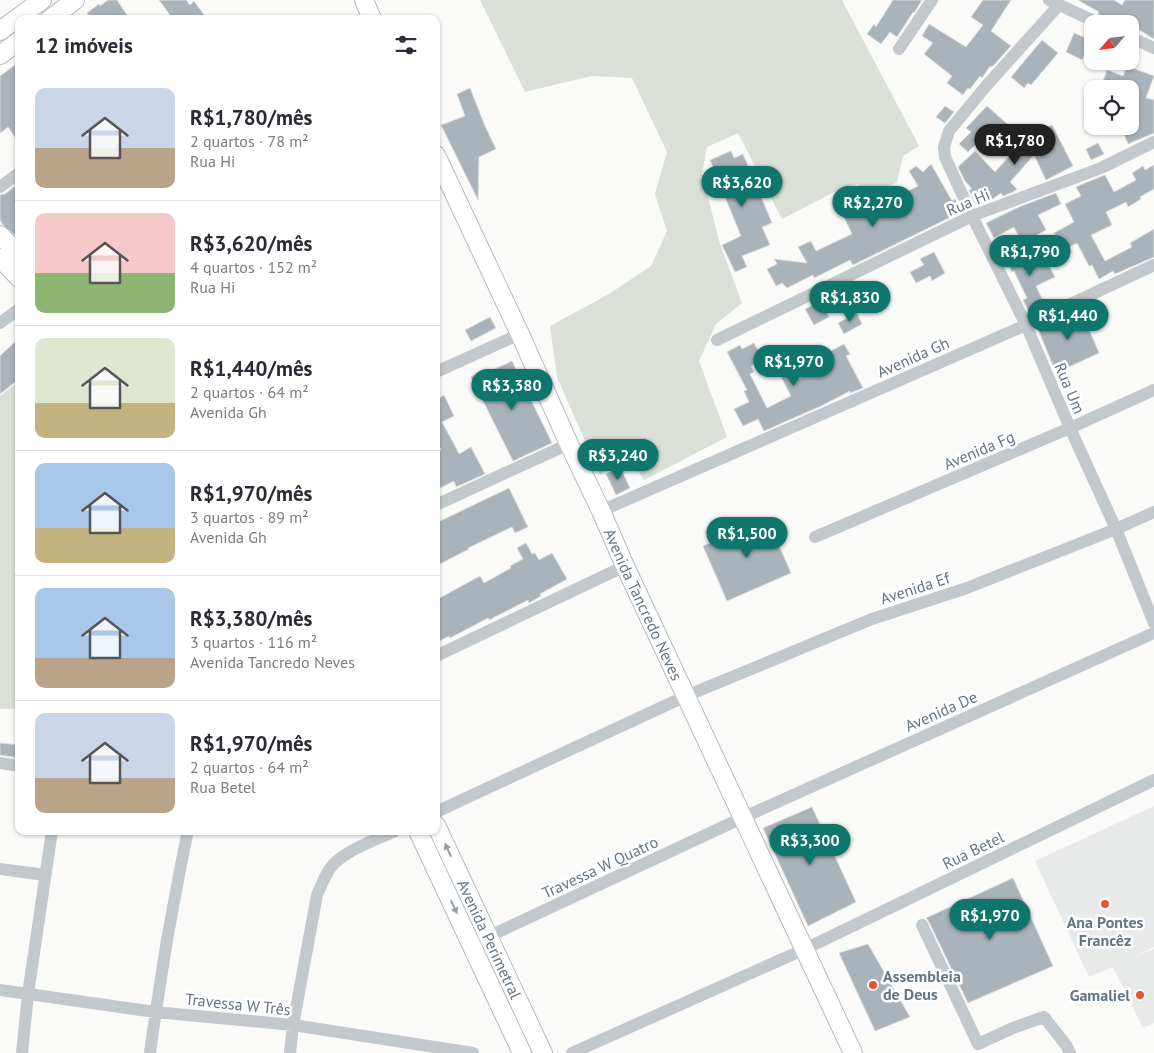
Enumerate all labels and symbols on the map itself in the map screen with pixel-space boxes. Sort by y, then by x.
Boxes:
north arrow [1084,15,1139,70]
pin: R$1,780 [969,124,1061,166]
pin: R$3,620 [696,166,788,208]
street label: Rua Hi [943,184,993,220]
pin: R$2,270 [827,186,919,228]
pin: R$1,790 [984,234,1076,277]
pin: R$1,830 [804,280,896,323]
pin: R$1,440 [1022,298,1114,341]
street label: Avenida Gh [874,332,952,382]
pin: R$1,970 [748,344,840,387]
street label: Rua Um [1050,359,1090,417]
pin: R$3,380 [466,368,558,411]
street label: Avenida Fg [940,426,1018,474]
pin: R$3,240 [572,438,664,481]
pin: R$1,500 [701,516,793,559]
street label: Avenida Tancredo Neves [600,525,687,684]
street label: Avenida Ef [878,567,953,609]
street label: Avenida De [902,686,980,736]
pin: R$3,300 [764,824,856,866]
street label: Rua Betel [939,826,1007,873]
street label: Travessa W Quatro [539,831,661,903]
one-way arrow [444,843,453,858]
street label: Avenida Perimetral [453,876,526,1002]
pin: R$1,970 [944,898,1036,941]
marker: Ana Pontes Francêz [1099,898,1111,910]
one-way arrow [450,900,458,914]
place label: Ana Pontes Francêz [1067,912,1144,950]
place label: Assembleia de Deus [883,966,961,1004]
marker: Assembleia de Deus [867,979,879,991]
place label: Gamaliel [1070,985,1130,1005]
street label: Travessa W Três [184,989,292,1019]
marker: Gamaliel [1134,989,1146,1001]

